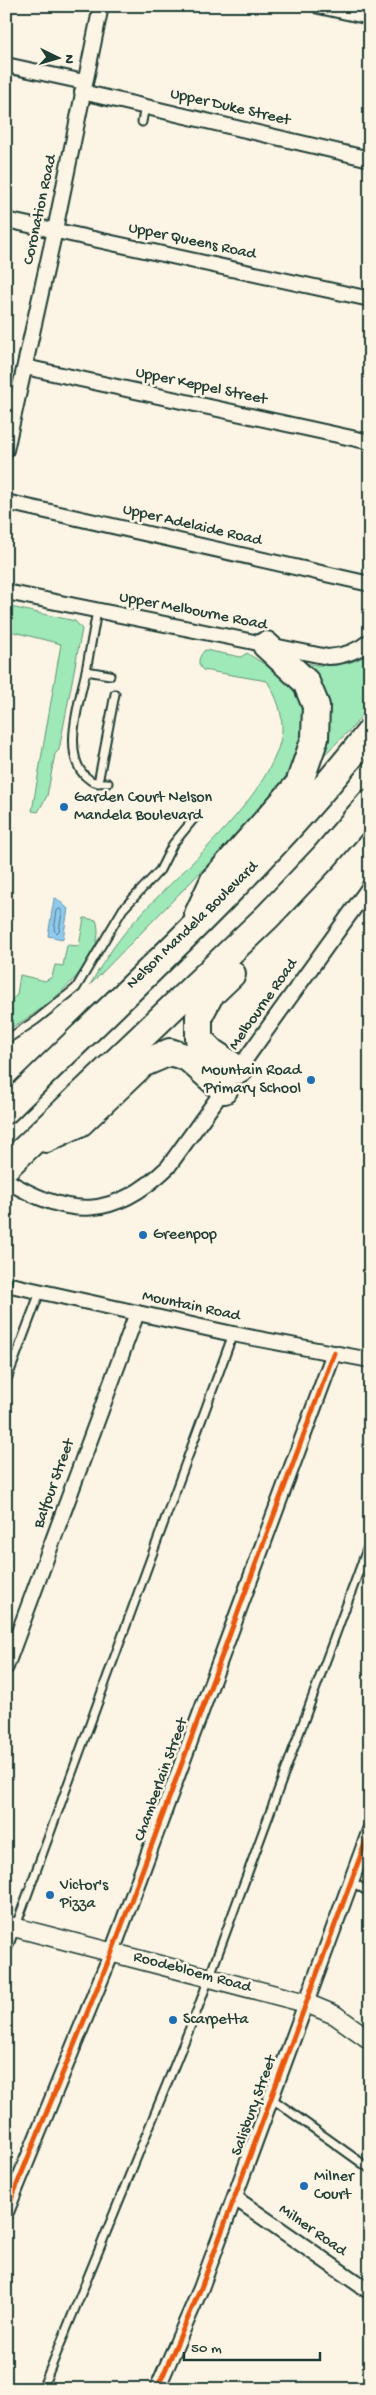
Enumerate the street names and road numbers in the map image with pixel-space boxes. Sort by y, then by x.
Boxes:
street label: Upper Duke Street [168,85,293,131]
street label: Coronation Road [20,152,62,267]
street label: Upper Queens Road [127,219,259,265]
street label: Upper Keppel Street [134,364,270,411]
street label: Upper Adelaide Road [121,501,265,552]
street label: Upper Melbourne Road [118,588,270,636]
street label: Nelson Mandela Boulevard [123,857,264,994]
street label: Melbourne Road [225,954,304,1054]
street label: Mountain Road [140,1287,243,1327]
street label: Balfour Street [30,1435,80,1532]
street label: Chamberlain Street [131,1714,194,1844]
street label: Roodebloem Road [131,1948,255,1998]
street label: Salisbury Street [228,2052,282,2159]
street label: Milner Road [274,2201,351,2262]

